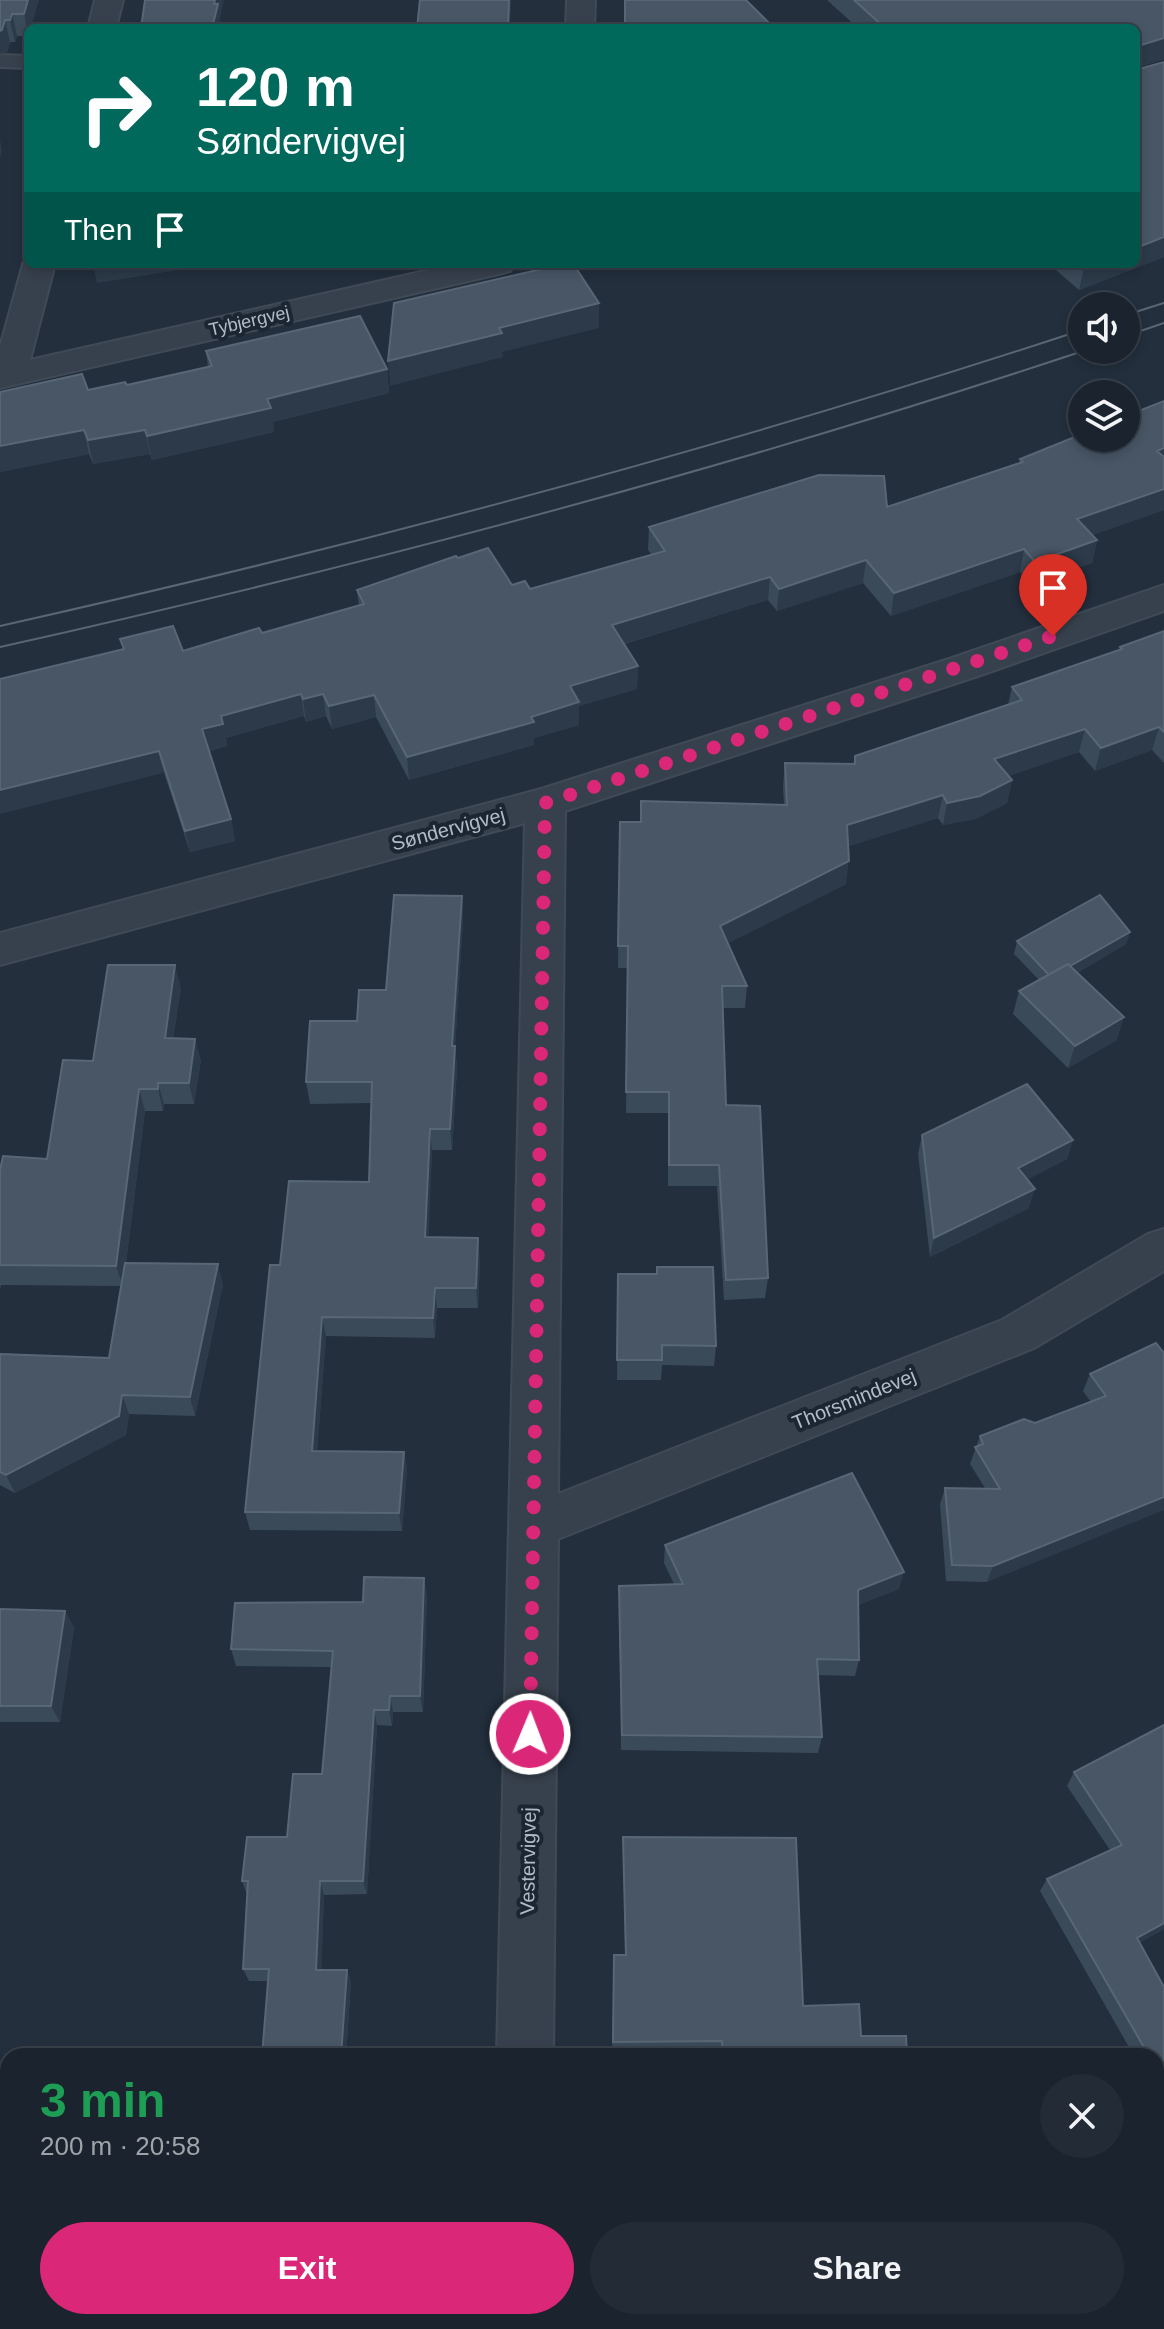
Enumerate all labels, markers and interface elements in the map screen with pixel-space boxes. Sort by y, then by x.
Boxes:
text: 120 m [196,55,355,118]
icon: right [64,56,168,160]
text: Søndervigvej [196,121,406,162]
icon: arrive [148,208,192,252]
text: Then [64,213,132,246]
map controls [1068,292,1140,452]
button: sound [1068,292,1140,364]
street label: Tybjergvej [207,302,291,340]
button: layers [1068,380,1140,452]
pin [1019,554,1087,636]
icon: arrive [1031,566,1075,610]
street label: Søndervigvej [389,803,507,855]
street label: Thorsmindevej [789,1364,919,1434]
position arrow [488,1692,572,1776]
street label: Vestervigvej [516,1807,540,1915]
text: 3 min [40,2074,165,2127]
button: close [1040,2074,1124,2158]
text: 200 m · 20:58 [40,2131,200,2161]
button: Exit [40,2222,574,2314]
button: Share [590,2222,1124,2314]

